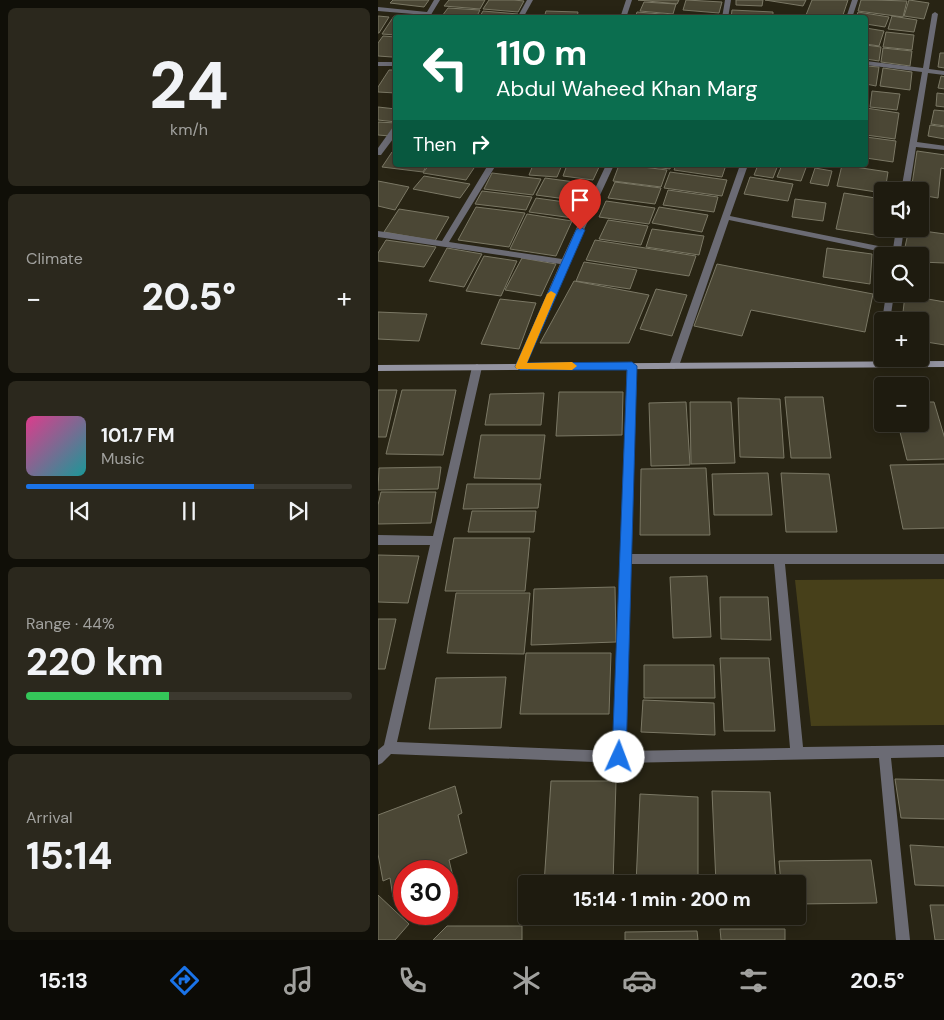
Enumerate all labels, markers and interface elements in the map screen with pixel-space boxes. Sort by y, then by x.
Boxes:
text: 110 m [496,30,587,76]
icon: left [413,35,478,100]
text: 24 [149,44,229,128]
text: Abdul Waheed Khan Marg [496,74,758,103]
text: km/h [170,119,208,140]
icon: right [466,130,494,158]
text: Then [413,132,456,157]
pin [559,179,601,230]
map controls [874,182,929,432]
button: sound [874,182,929,237]
icon: arrive [566,186,594,214]
button: search [874,247,929,302]
text: Climate [26,248,83,269]
text: 20.5° [142,272,236,322]
text: − [26,280,41,317]
text: + [337,280,352,317]
button: + [874,312,929,367]
button: − [874,377,929,432]
text: 101.7 FM [101,423,175,448]
text: Music [101,448,145,469]
icon: previous [66,497,94,525]
icon: pause [175,497,203,525]
icon: next [284,497,312,525]
text: Range · 44% [26,613,114,634]
text: 220 km [26,637,164,687]
position arrow [592,730,644,782]
text: Arrival [26,807,73,828]
text: 15:14 [26,831,113,881]
speed limit sign: 30 [393,860,458,925]
text: 15:14 · 1 min · 200 m [573,887,751,912]
icon: directions [167,963,202,998]
icon: music [281,963,316,998]
icon: phone [395,963,430,998]
icon: climate [509,963,544,998]
icon: car [622,963,657,998]
icon: filters [736,963,771,998]
text: 15:13 [39,966,88,995]
text: 20.5° [850,966,905,995]

